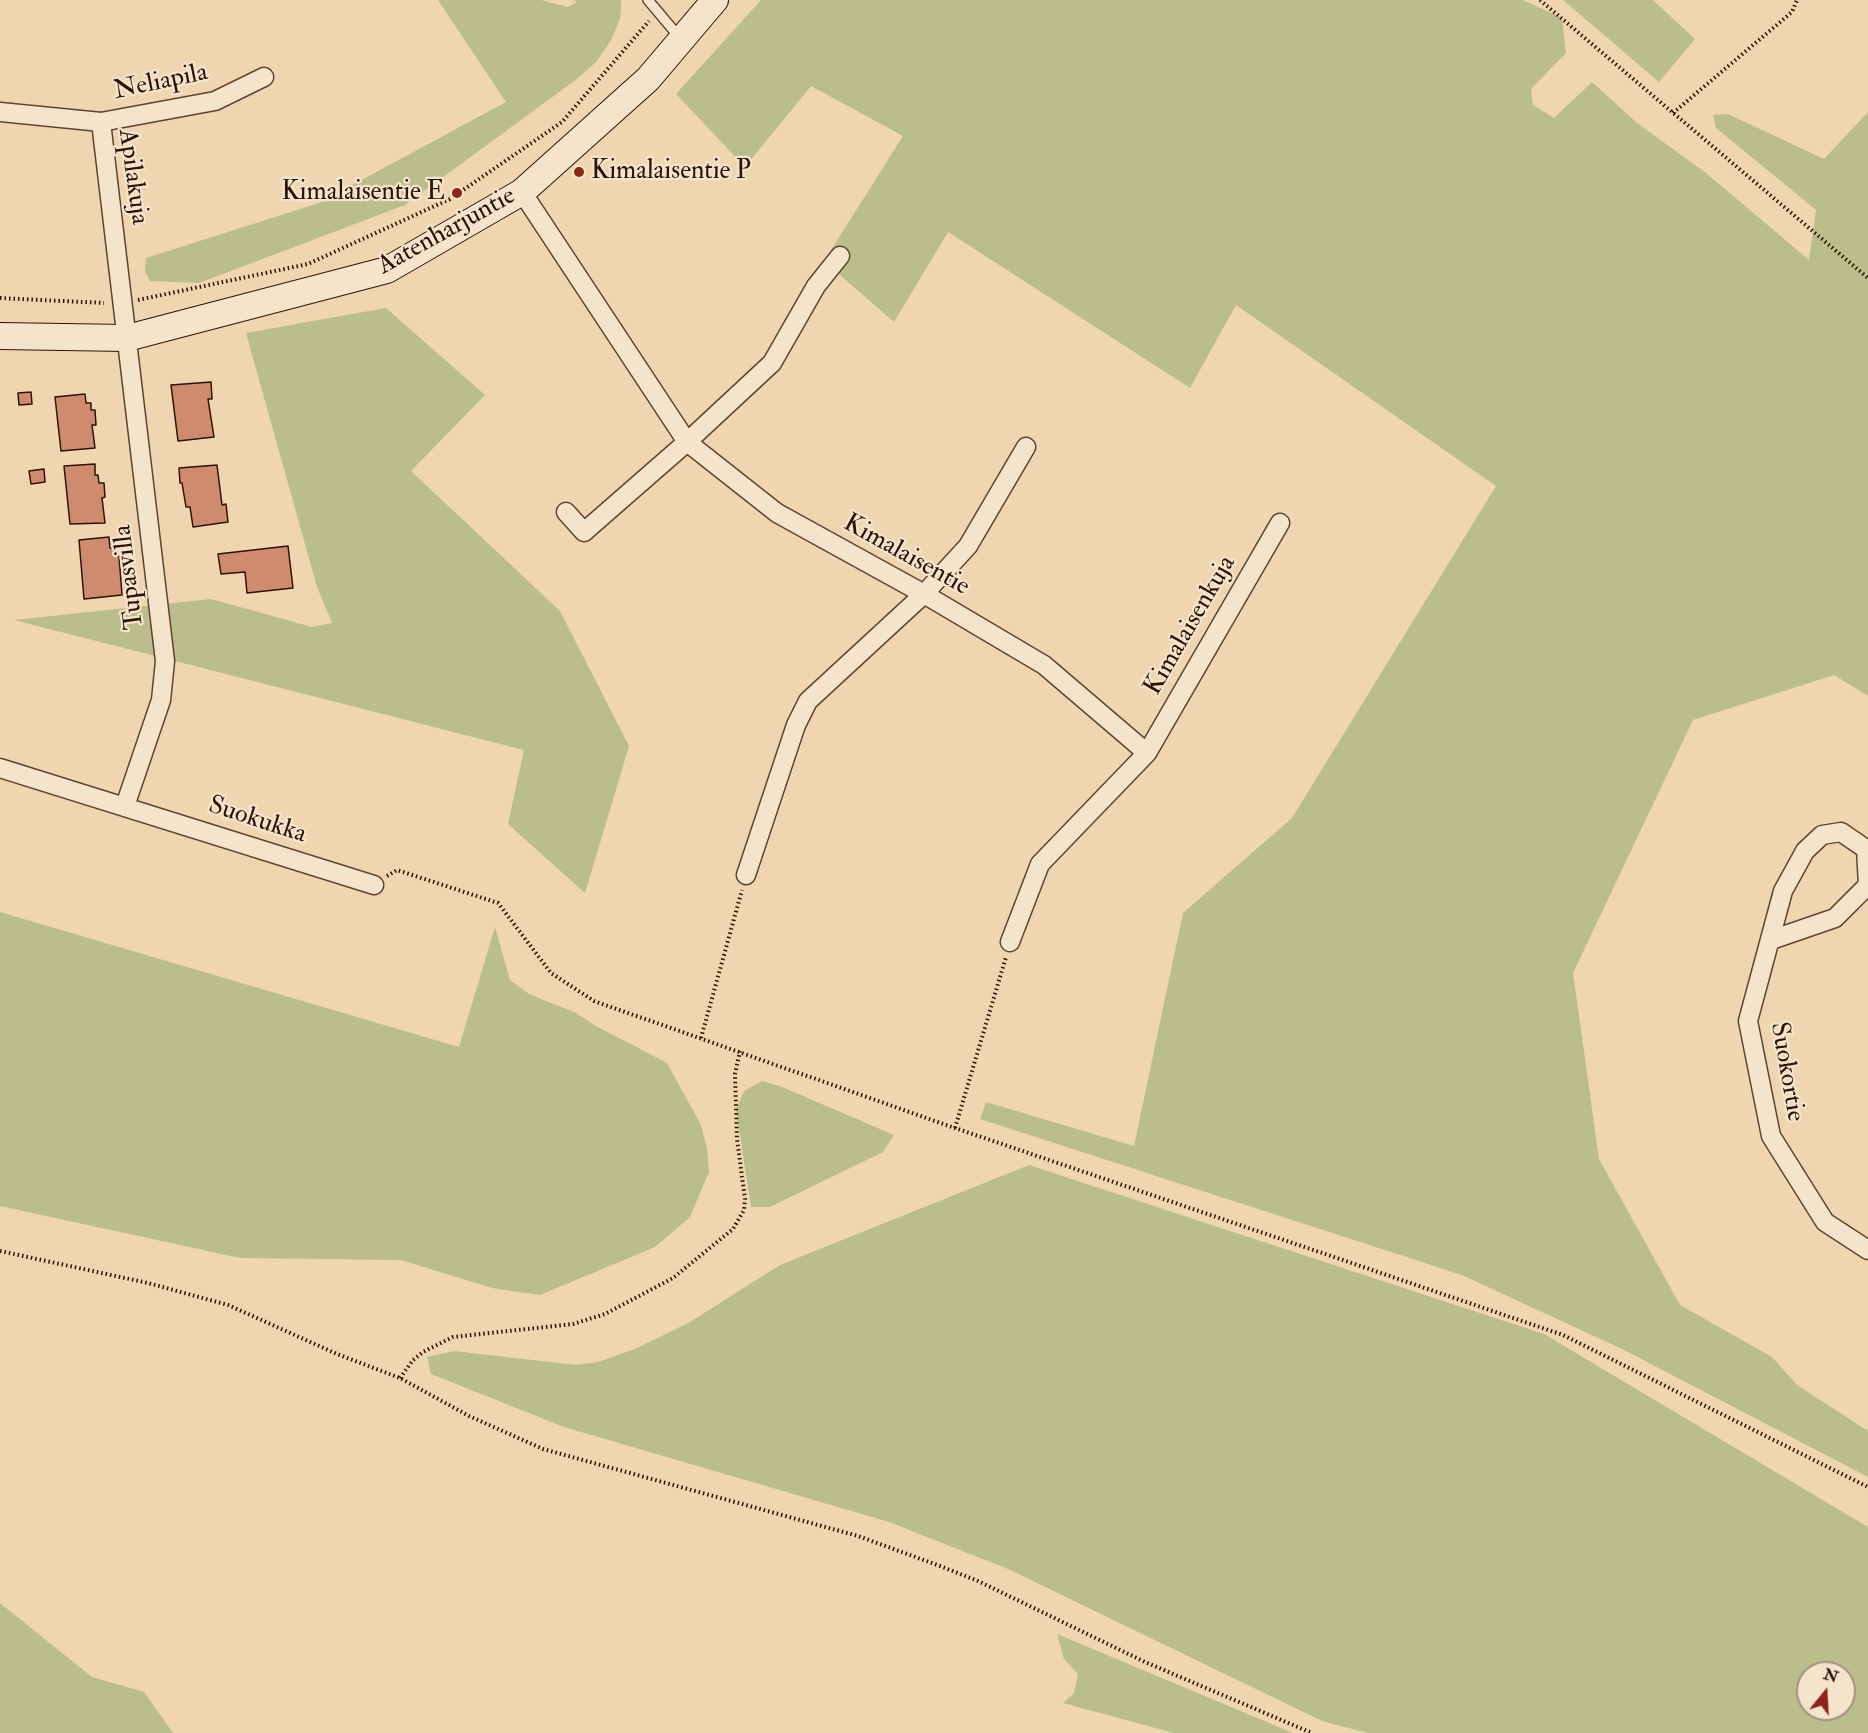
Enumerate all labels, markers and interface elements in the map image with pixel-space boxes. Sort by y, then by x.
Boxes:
street label: Neliapila [111,58,211,108]
street label: Apilakuja [110,127,154,227]
place label: Kimalaisentie P [591,156,751,188]
marker: Kimalaisentie P [572,165,586,179]
place label: Kimalaisentie E [281,177,445,209]
street label: Aatenharjuntie [373,181,521,283]
marker: Kimalaisentie E [450,186,464,200]
street label: Kimalaisentie [837,509,975,603]
street label: Tupasvilla [108,523,152,631]
street label: Kimalaisenkuja [1139,551,1243,701]
street label: Suokukka [204,791,310,851]
street label: Suokortie [1762,1020,1810,1124]
north arrow [1796,1661,1856,1721]
text: N [1821,1664,1841,1688]

